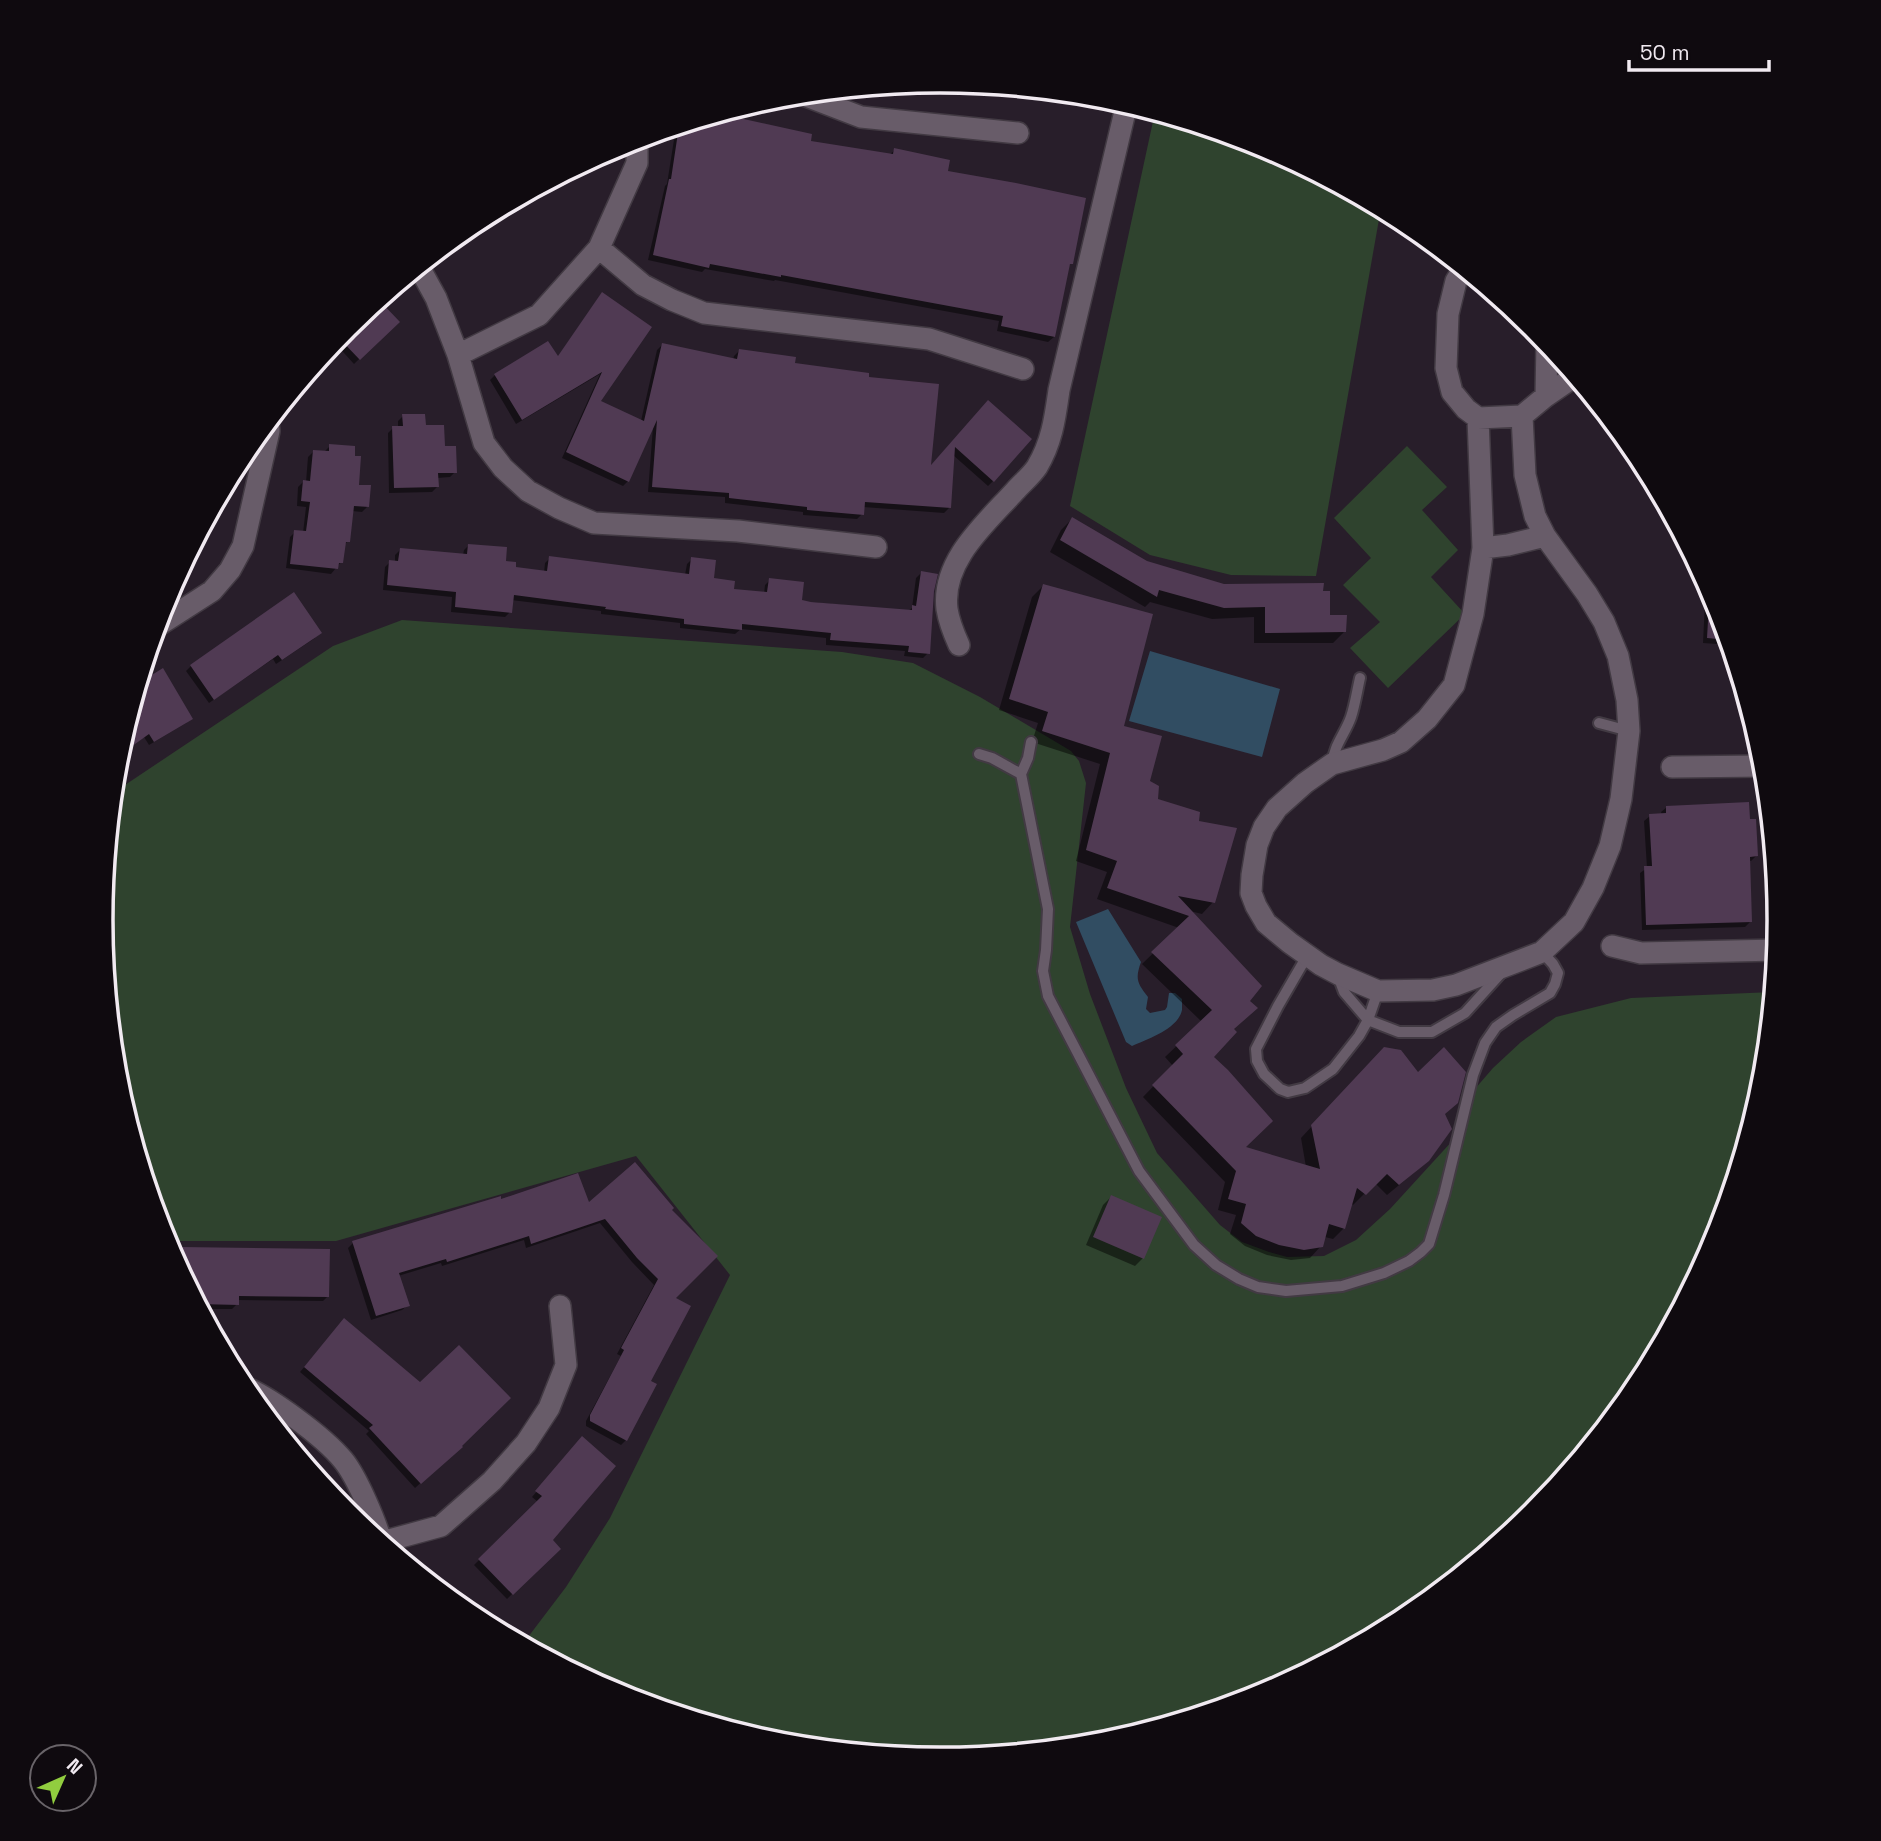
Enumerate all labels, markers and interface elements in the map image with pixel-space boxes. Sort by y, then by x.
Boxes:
scale bar [1629,28,1769,72]
text: 50 m [1640,39,1690,66]
north arrow [28,1743,98,1813]
text: N [61,1753,88,1780]

